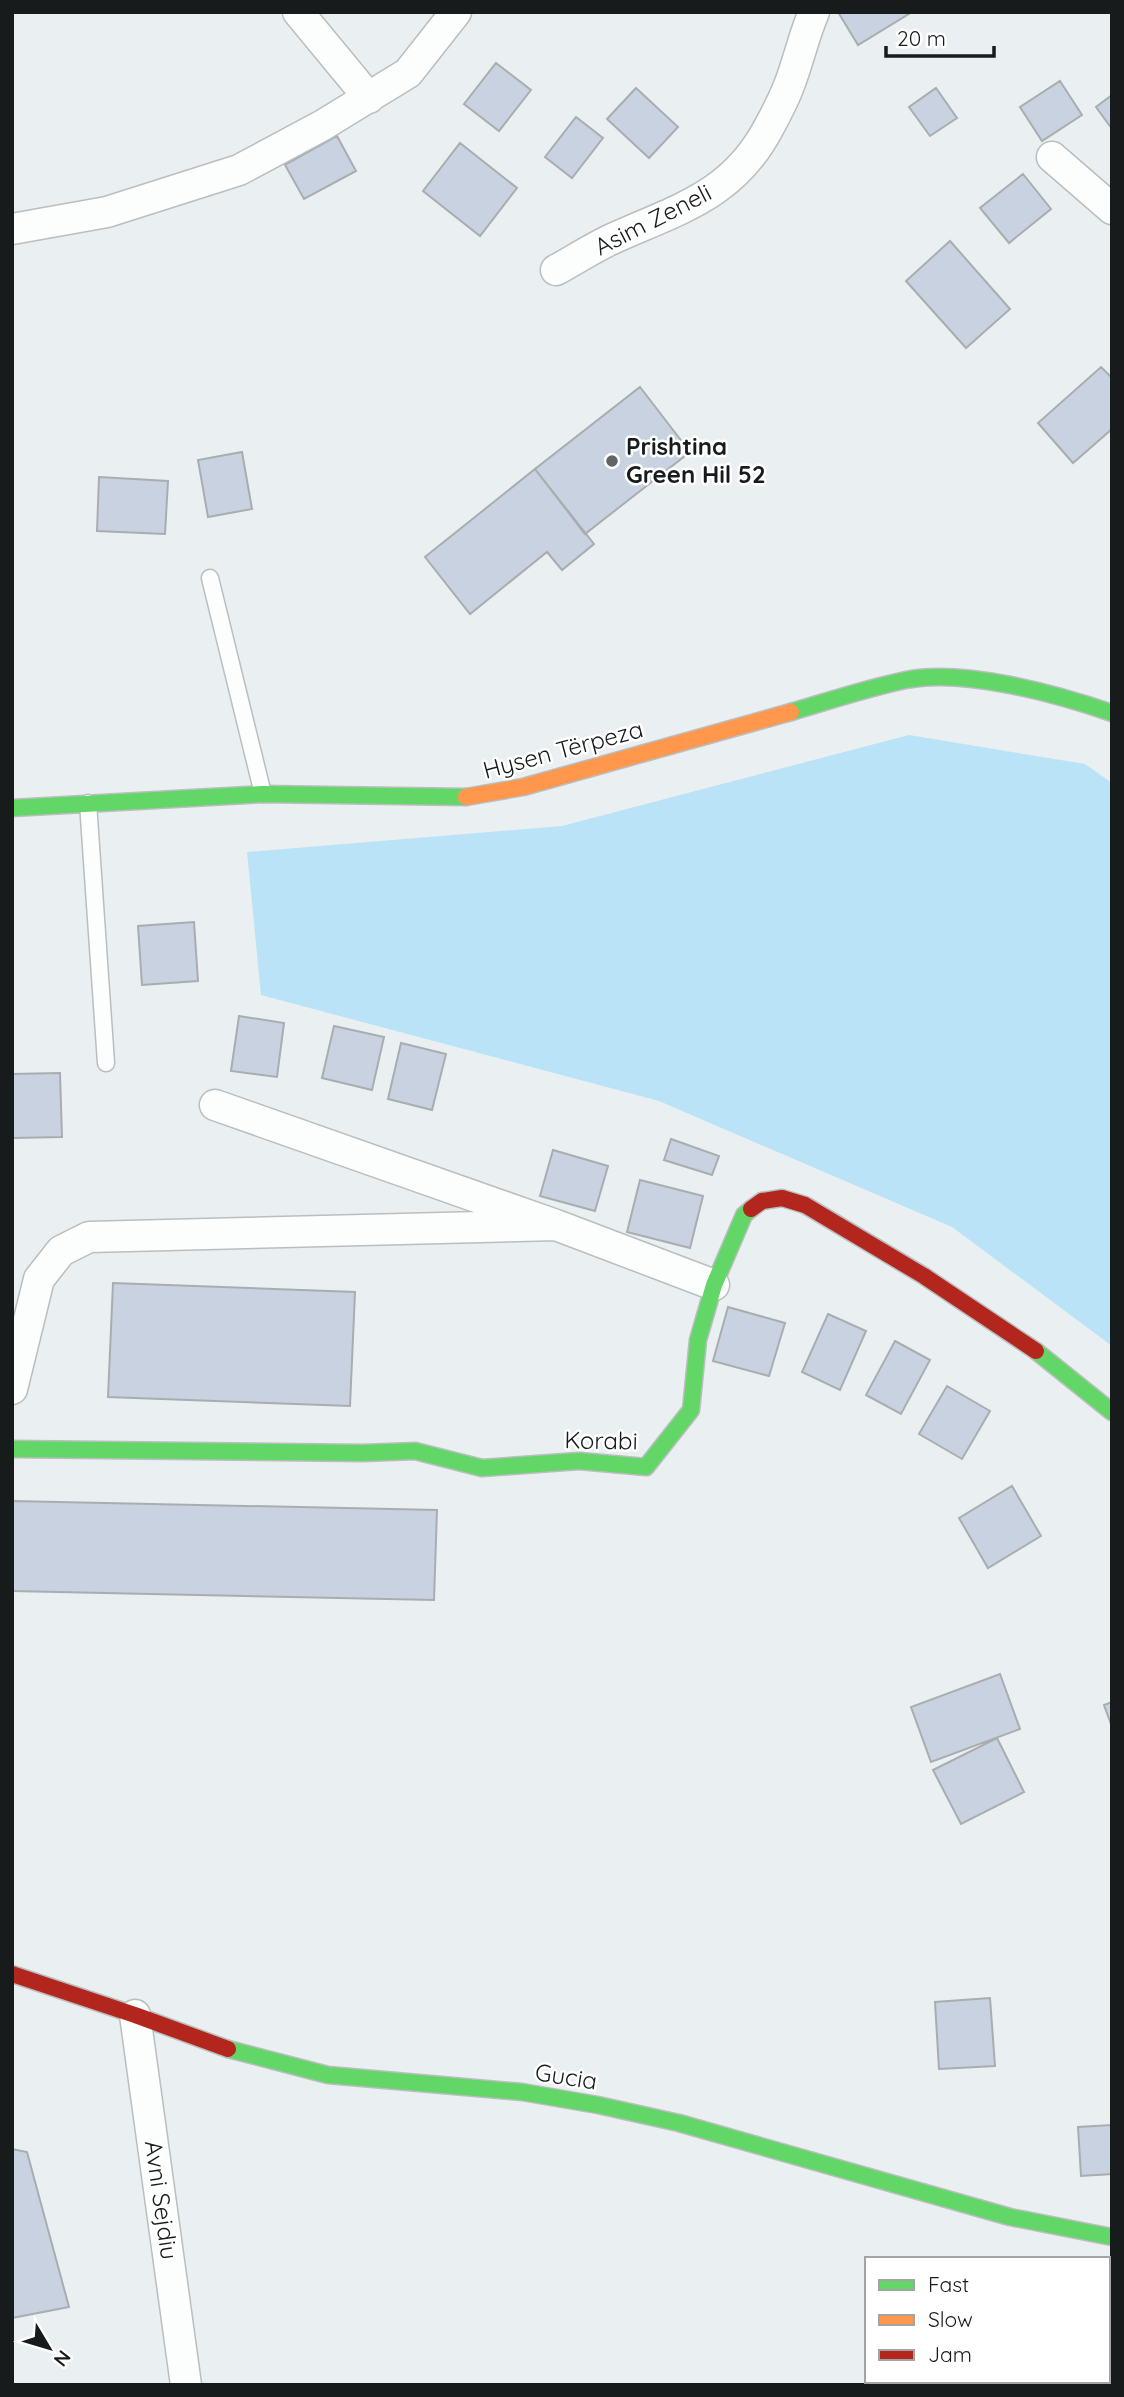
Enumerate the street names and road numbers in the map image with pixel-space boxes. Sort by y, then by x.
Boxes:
street label: Asim Zeneli [589,177,716,261]
street label: Hysen Tërpeza [479,713,646,785]
street label: Korabi [564,1424,638,1456]
street label: Gucia [533,2056,599,2096]
street label: Avni Sejdiu [139,2138,185,2261]

